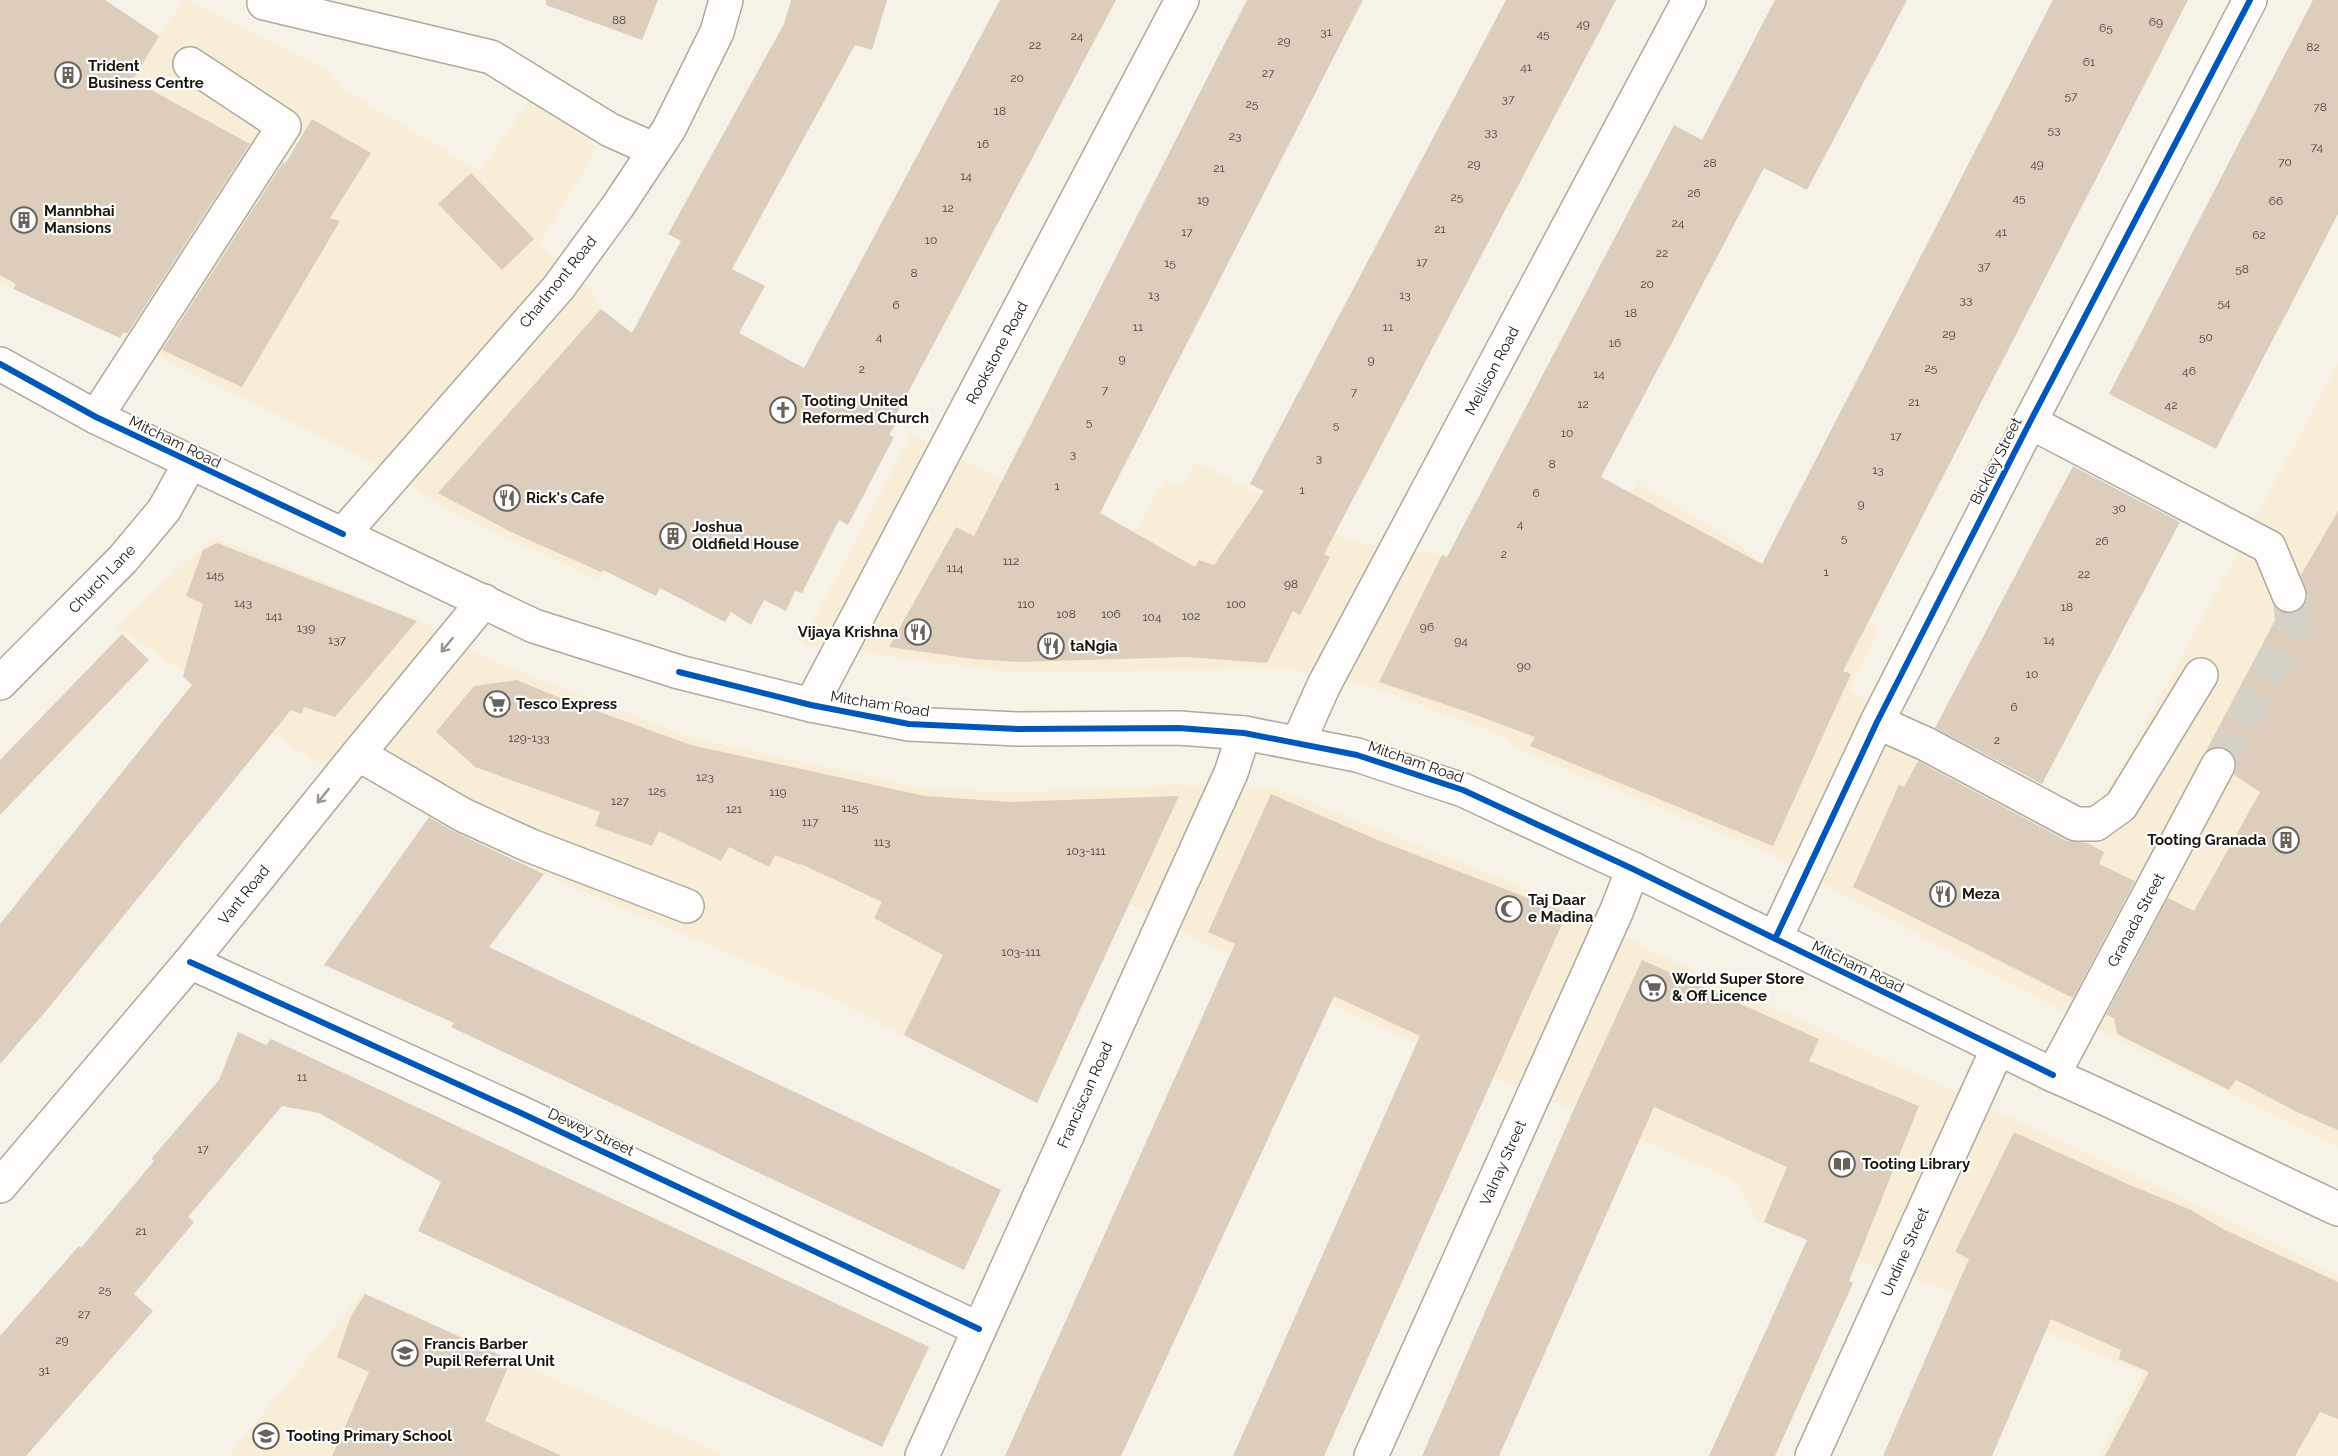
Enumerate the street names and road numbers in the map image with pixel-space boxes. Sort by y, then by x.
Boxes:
street label: Charlmont Road [516,233,600,331]
street label: Rookstone Road [962,299,1032,407]
street label: Mellison Road [1461,324,1523,418]
street label: Mitcham Road [126,412,224,472]
street label: Bickley Street [1966,414,2026,508]
street label: Church Lane [65,541,139,617]
street label: Mitcham Road [829,687,931,721]
street label: Mitcham Road [1366,737,1466,787]
street label: Vant Road [215,862,273,928]
street label: Granada Street [2104,870,2168,970]
street label: Mitcham Road [1809,937,1907,997]
street label: Franciscan Road [1054,1039,1116,1151]
street label: Dewey Street [545,1104,637,1160]
street label: Valnay Street [1476,1118,1530,1208]
street label: Undine Street [1877,1205,1933,1299]

